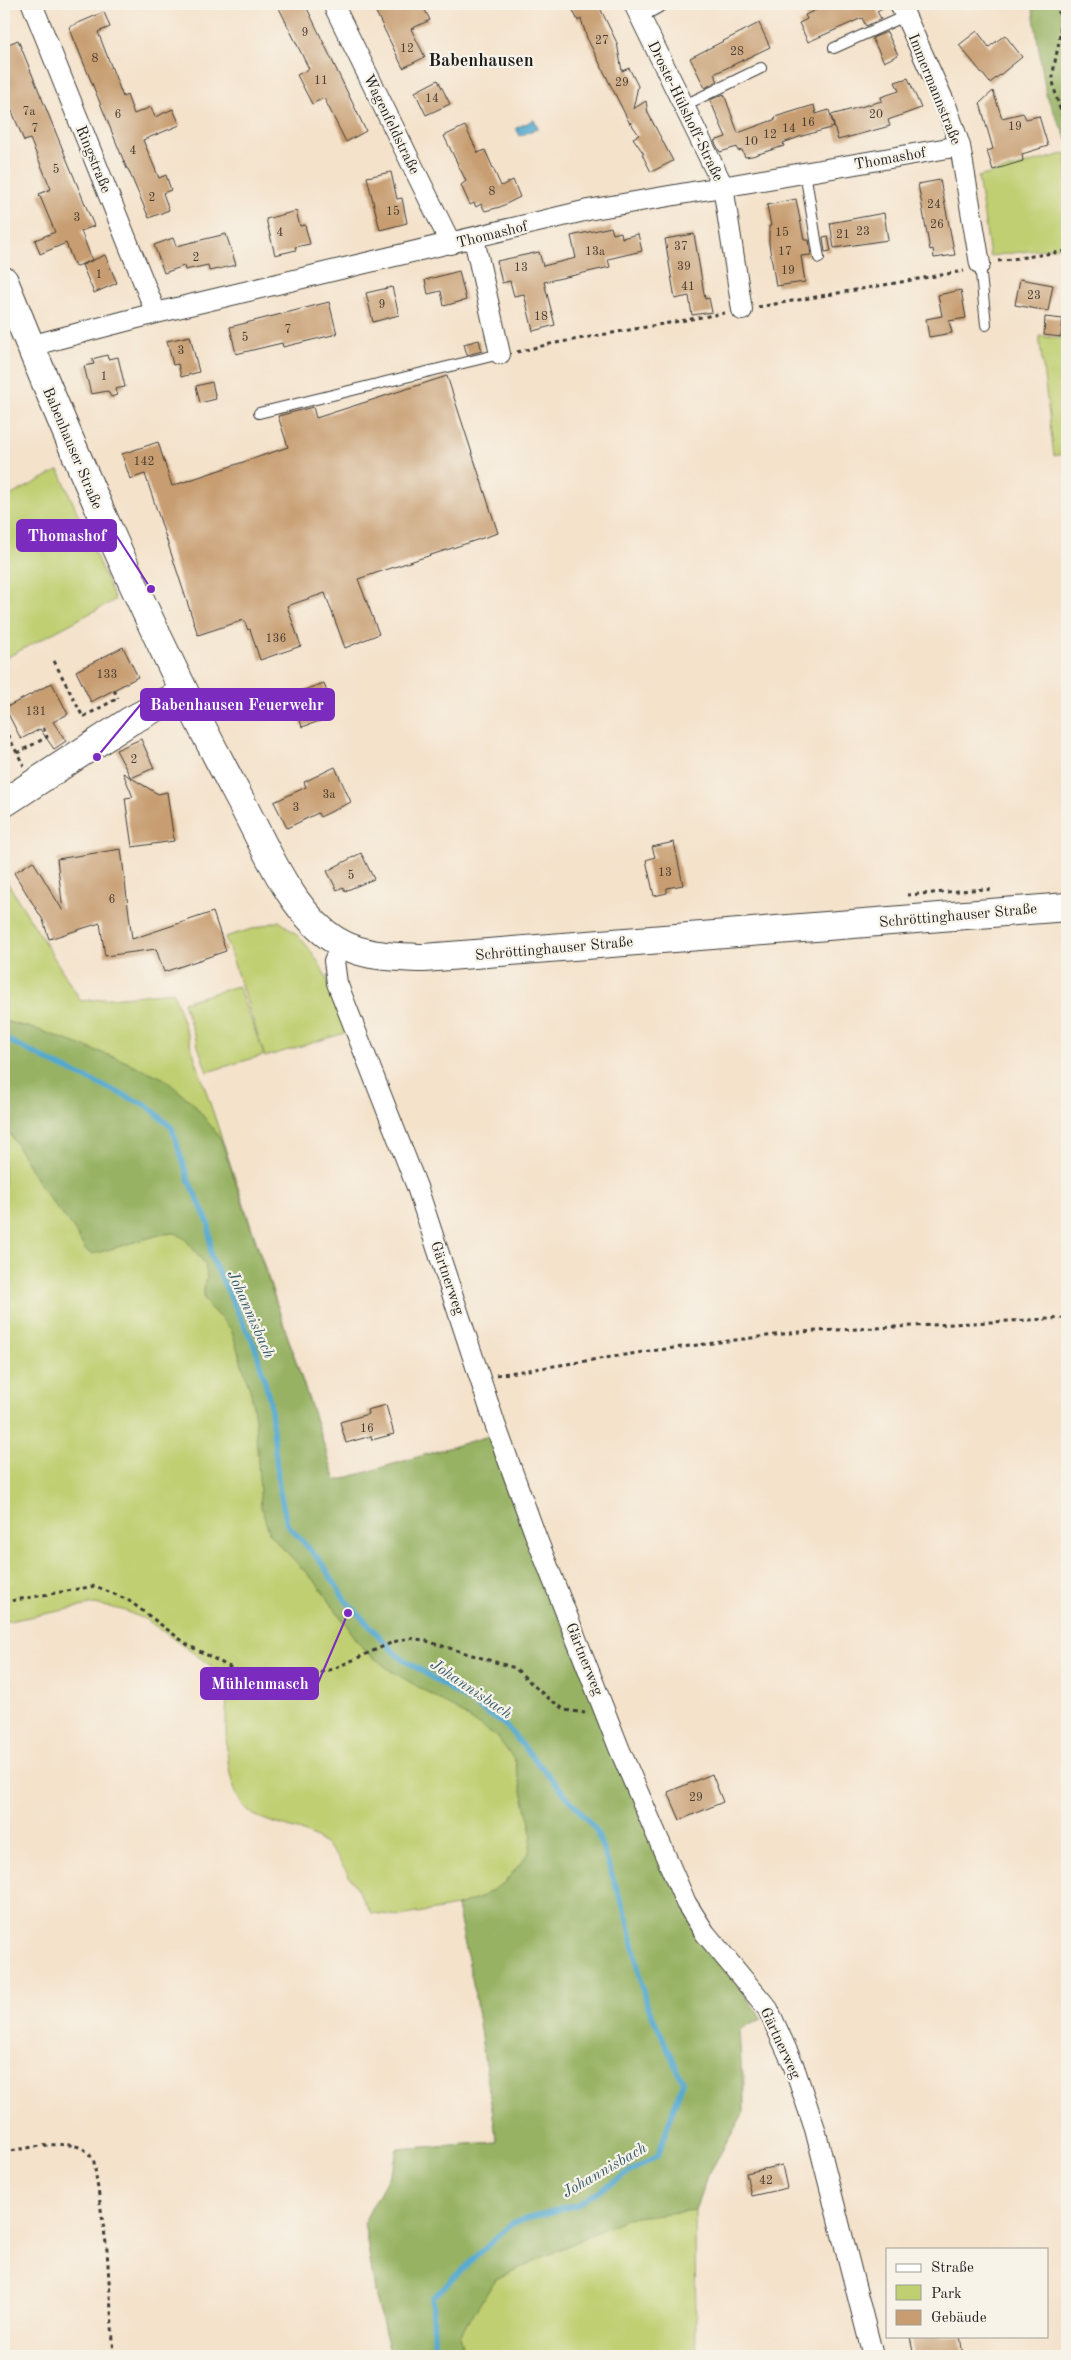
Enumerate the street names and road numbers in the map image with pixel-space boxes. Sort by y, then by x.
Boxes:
street label: Immermannstraße [904,32,963,147]
street label: Droste-Hülshoff-Straße [644,39,725,184]
street label: Wagenfeldstraße [360,72,421,177]
street label: Ringstraße [72,124,113,195]
street label: Thomashof [853,146,928,173]
street label: Thomashof [455,219,530,252]
street label: Babenhauser Straße [39,386,104,512]
street label: Schröttinghauser Straße [878,902,1038,931]
street label: Schröttinghauser Straße [474,935,634,964]
street label: Gärtnerweg [427,1240,466,1317]
street label: Gärtnerweg [562,1621,605,1698]
street label: Gärtnerweg [757,2006,803,2082]

